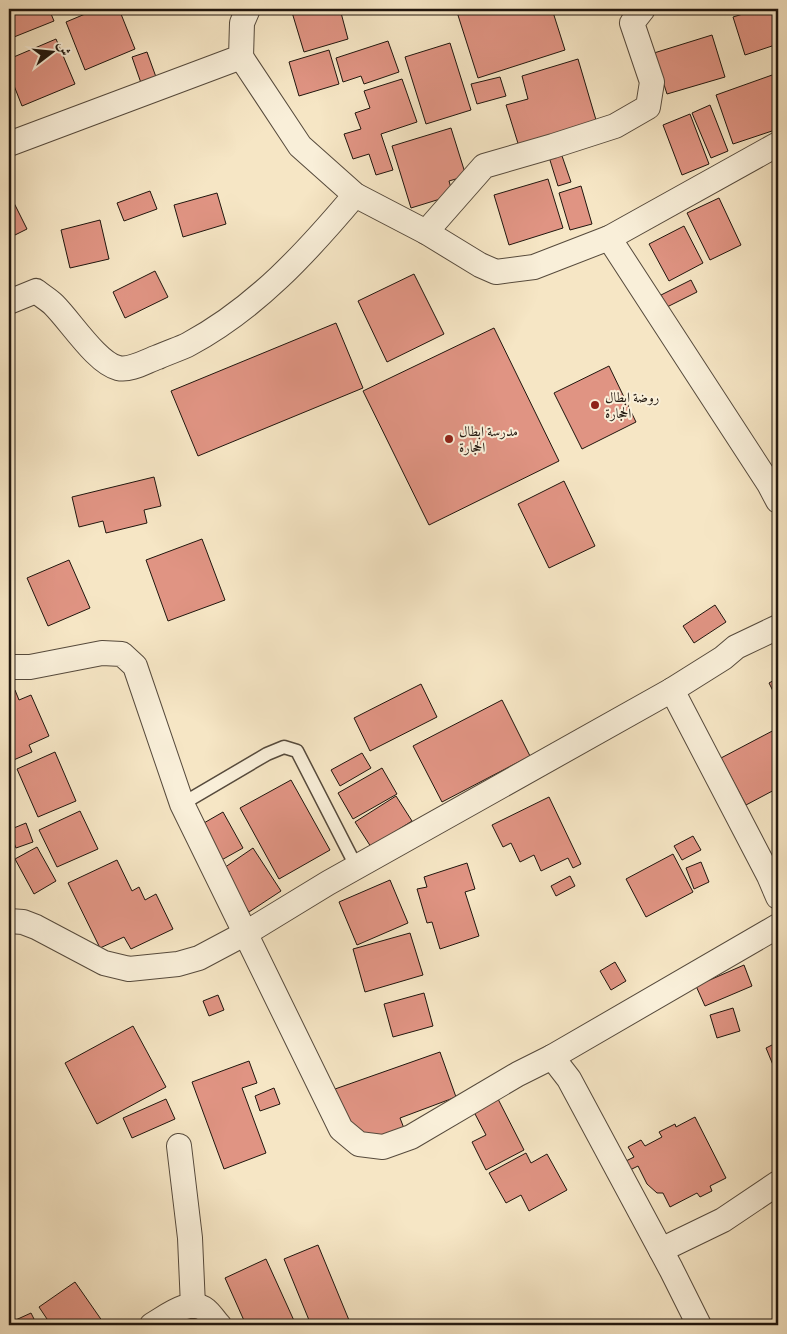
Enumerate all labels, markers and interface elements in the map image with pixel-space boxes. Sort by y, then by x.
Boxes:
north arrow [28,28,78,78]
text: ش [54,40,74,58]
place label: روضة ابطال الحجارة [605,389,659,422]
marker: روضة ابطال الحجارة [589,399,601,411]
place label: مدرسة ابطال الحجارة [459,423,518,456]
marker: مدرسة ابطال الحجارة [443,433,455,445]

